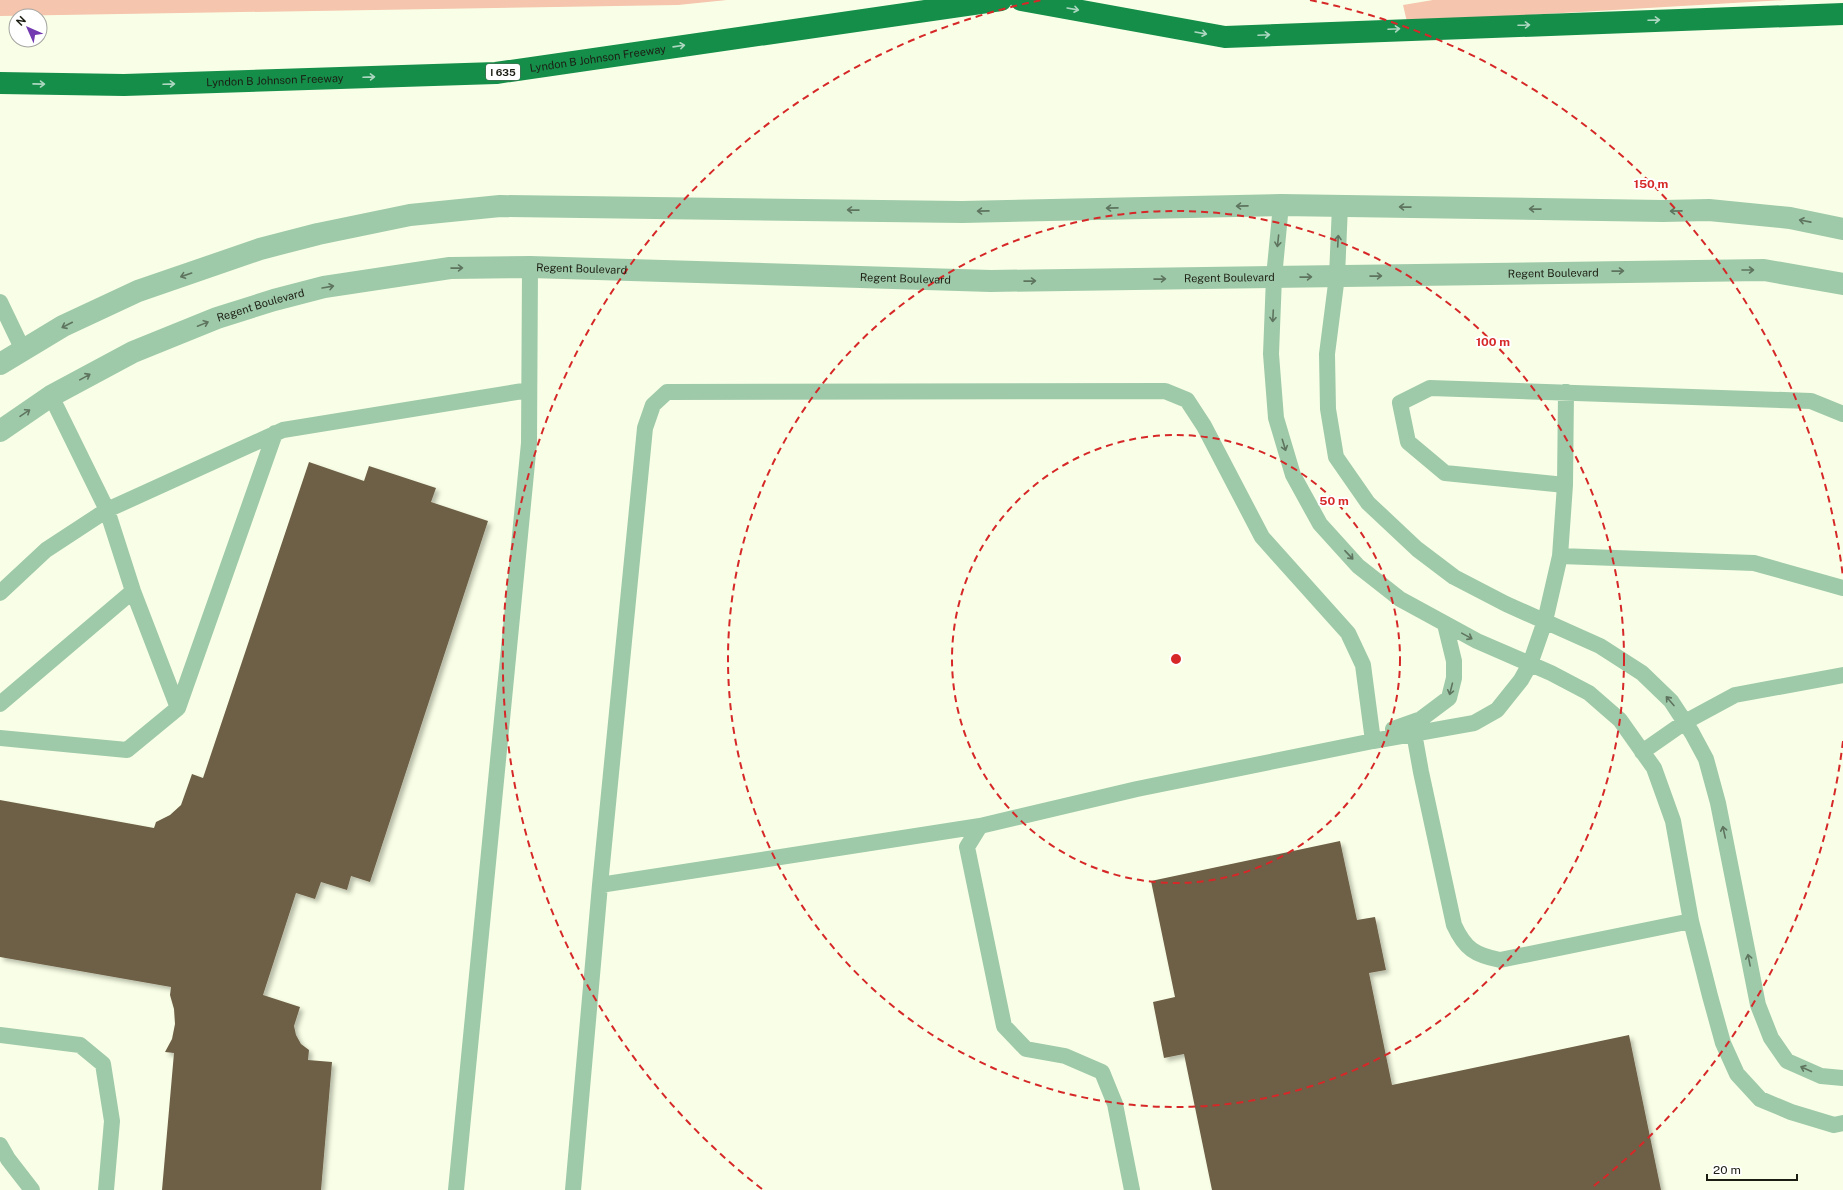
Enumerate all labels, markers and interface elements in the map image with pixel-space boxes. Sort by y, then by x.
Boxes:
one-way arrow [1066,6,1079,14]
north arrow [8,8,48,48]
text: N [14,14,28,28]
one-way arrow [1647,16,1660,24]
one-way arrow [1517,21,1530,28]
one-way arrow [1387,26,1400,33]
one-way arrow [1194,29,1207,37]
one-way arrow [1257,32,1270,39]
one-way arrow [672,42,685,50]
street label: Lyndon B Johnson Freeway [529,43,667,74]
road number: I 635 [486,64,520,80]
street label: Lyndon B Johnson Freeway [206,72,344,88]
one-way arrow [362,73,375,81]
one-way arrow [32,80,45,88]
one-way arrow [162,80,175,87]
text: 150 m [1634,177,1668,191]
one-way arrow [1236,202,1249,210]
one-way arrow [1399,203,1412,211]
one-way arrow [1106,205,1119,212]
one-way arrow [1529,205,1542,213]
one-way arrow [847,207,860,214]
one-way arrow [977,207,990,215]
one-way arrow [1670,207,1683,214]
one-way arrow [1799,217,1812,225]
one-way arrow [1274,234,1282,247]
one-way arrow [1335,235,1342,248]
street label: Regent Boulevard [536,261,627,276]
one-way arrow [450,264,463,272]
street label: Regent Boulevard [1508,266,1599,280]
one-way arrow [1741,266,1754,274]
one-way arrow [1611,267,1624,275]
street label: Regent Boulevard [860,271,951,286]
street label: Regent Boulevard [1184,271,1275,284]
one-way arrow [180,272,193,279]
one-way arrow [1369,272,1382,279]
one-way arrow [1299,273,1312,281]
one-way arrow [1153,275,1166,283]
one-way arrow [1023,277,1036,285]
one-way arrow [321,283,334,291]
street label: Regent Boulevard [215,286,306,324]
one-way arrow [1269,309,1276,322]
one-way arrow [197,319,209,327]
one-way arrow [61,322,73,329]
text: 100 m [1476,335,1510,349]
one-way arrow [79,373,91,381]
one-way arrow [20,409,31,417]
one-way arrow [1281,438,1288,451]
text: 50 m [1319,494,1349,508]
one-way arrow [1344,550,1353,560]
one-way arrow [1461,633,1473,640]
centre of rings [1169,652,1183,666]
one-way arrow [1447,682,1455,695]
one-way arrow [1666,696,1675,706]
one-way arrow [1720,826,1728,839]
one-way arrow [1745,954,1753,967]
one-way arrow [1800,1065,1812,1072]
scale bar [1707,1156,1797,1182]
text: 20 m [1713,1163,1741,1177]

